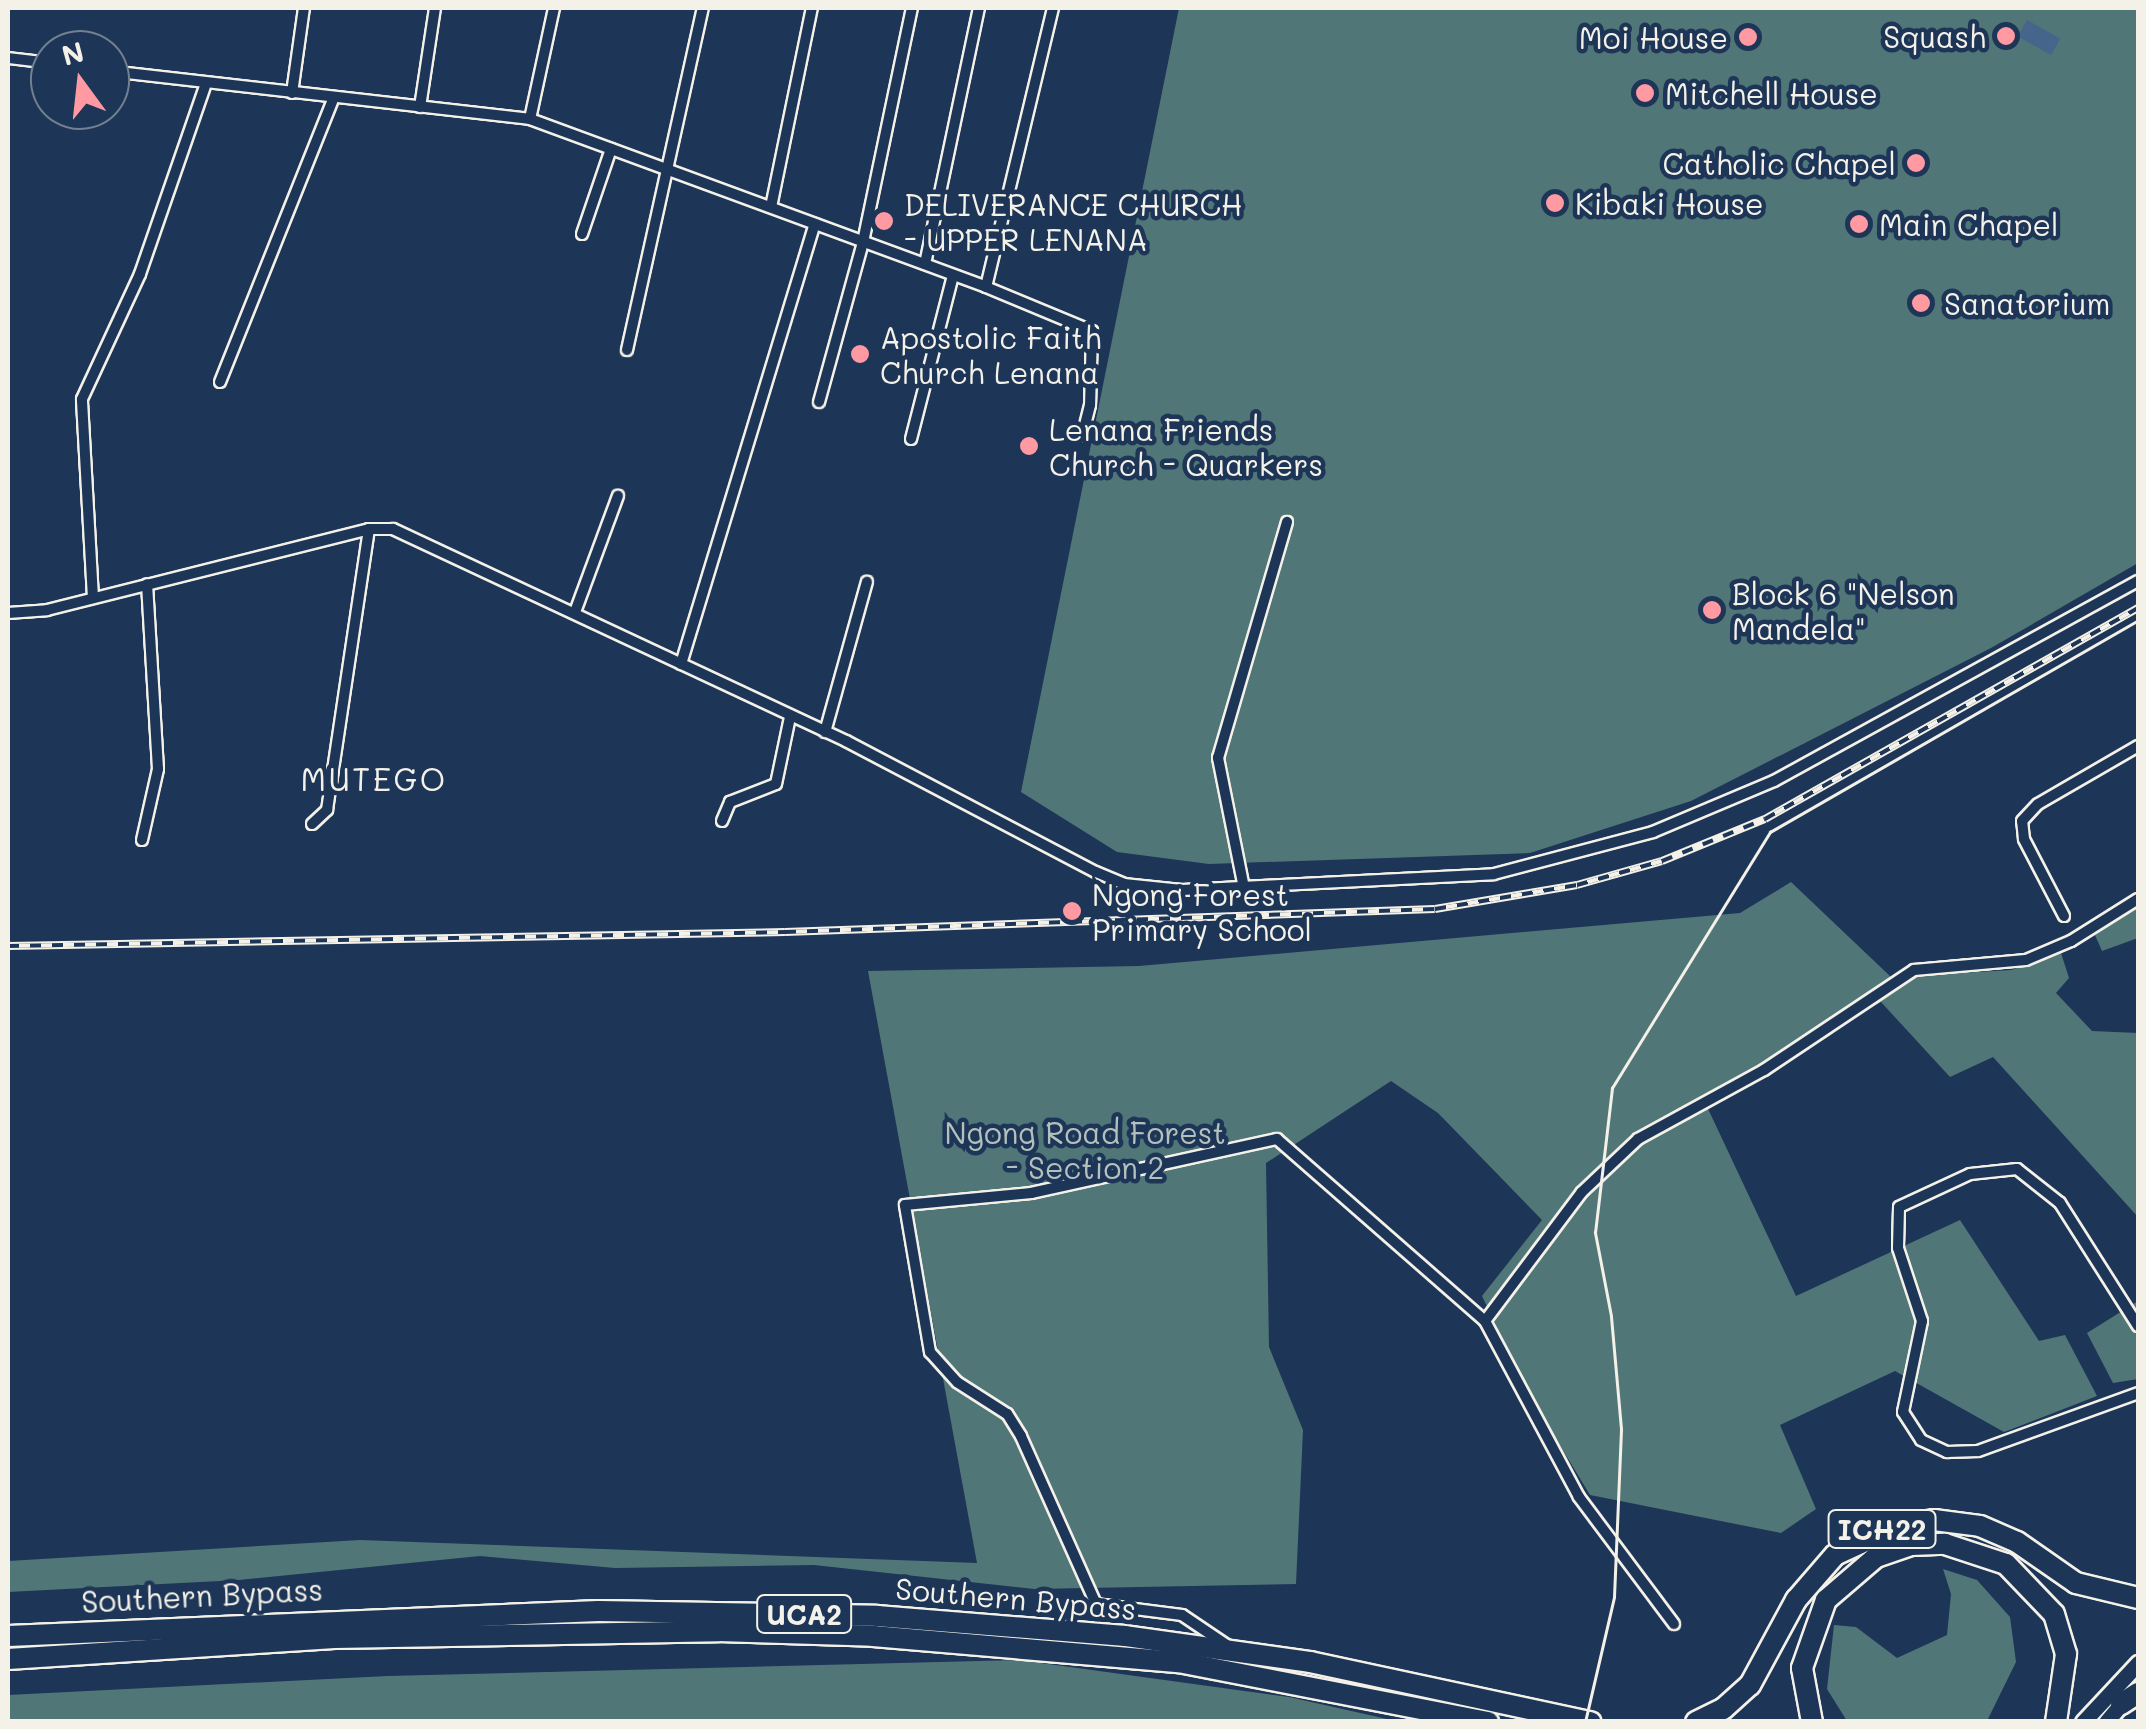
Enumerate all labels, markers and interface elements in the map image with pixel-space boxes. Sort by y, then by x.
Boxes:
place label: Squash [1883,18,1986,54]
place label: Moi House [1579,19,1728,55]
marker: Squash [1995,25,2017,47]
marker: Moi House [1737,26,1759,48]
north arrow [30,30,130,130]
text: N [58,33,88,73]
place label: Mitchell House [1665,75,1878,111]
marker: Mitchell House [1634,82,1656,104]
place label: Catholic Chapel [1662,145,1896,181]
marker: Catholic Chapel [1905,152,1927,174]
place label: Kibaki House [1575,185,1764,221]
place label: DELIVERANCE CHURCH - UPPER LENANA [904,186,1242,256]
marker: Kibaki House [1544,192,1566,214]
place label: Main Chapel [1879,206,2059,242]
marker: DELIVERANCE CHURCH - UPPER LENANA [873,210,895,232]
marker: Main Chapel [1848,213,1870,235]
place label: Sanatorium [1944,285,2110,321]
marker: Sanatorium [1908,290,1934,316]
place label: Apostolic Faith Church Lenana [880,319,1101,390]
marker: Apostolic Faith Church Lenana [849,343,871,365]
place label: Lenana Friends Church - Quarkers [1049,411,1323,482]
marker: Lenana Friends Church - Quarkers [1018,435,1040,457]
place label: Block 6 "Nelson Mandela" [1732,575,1955,646]
marker: Block 6 "Nelson Mandela" [1701,599,1723,621]
district label: MUTEGO [300,759,448,797]
place label: Ngong Forest Primary School [1092,876,1312,946]
marker: Ngong Forest Primary School [1061,900,1083,922]
park label: Ngong Road Forest - Section 2 [944,1114,1226,1184]
road number: ICH22 [1827,1506,1937,1552]
street label: Southern Bypass [894,1570,1138,1626]
street label: Southern Bypass [80,1571,324,1619]
road number: UCA2 [754,1591,854,1637]

